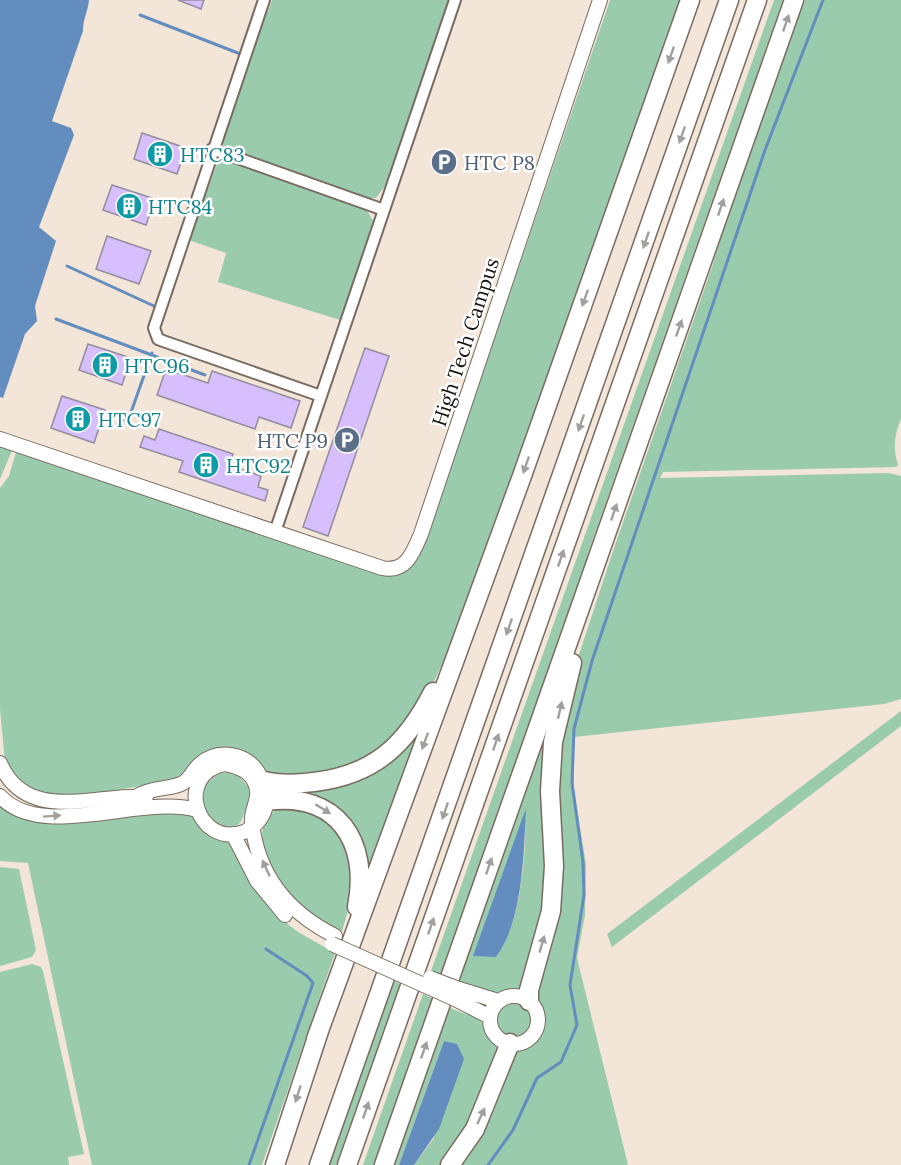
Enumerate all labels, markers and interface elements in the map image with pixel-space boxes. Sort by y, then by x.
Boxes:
one-way arrow [782,14,792,32]
one-way arrow [665,46,675,64]
one-way arrow [677,126,687,144]
building icon: HTC83 [145,139,175,169]
place label: HTC83 [180,142,245,167]
parking icon: HTC P8 [429,147,459,177]
place label: HTC P8 [464,150,535,175]
building icon: HTC84 [114,191,144,221]
place label: HTC84 [148,194,213,219]
one-way arrow [717,198,727,216]
one-way arrow [640,231,650,249]
street label: High Tech Campus [426,255,504,429]
one-way arrow [579,289,589,307]
one-way arrow [674,319,684,337]
building icon: HTC96 [90,350,120,380]
place label: HTC96 [124,353,190,378]
building icon: HTC97 [63,404,93,434]
place label: HTC97 [98,407,161,432]
one-way arrow [576,415,586,433]
parking icon: HTC P9 [332,425,362,455]
place label: HTC P9 [257,428,328,453]
building icon: HTC92 [191,450,221,480]
place label: HTC92 [226,453,291,478]
one-way arrow [521,456,530,474]
one-way arrow [609,503,619,521]
one-way arrow [556,549,566,567]
one-way arrow [504,618,514,636]
one-way arrow [556,700,565,719]
one-way arrow [419,732,429,750]
one-way arrow [491,733,501,751]
one-way arrow [439,802,449,820]
one-way arrow [315,804,331,815]
one-way arrow [43,811,62,821]
one-way arrow [484,857,494,875]
one-way arrow [262,859,271,876]
one-way arrow [426,917,436,935]
one-way arrow [538,935,548,954]
one-way arrow [419,1041,429,1059]
one-way arrow [293,1085,302,1103]
one-way arrow [362,1101,372,1119]
one-way arrow [477,1107,486,1124]

